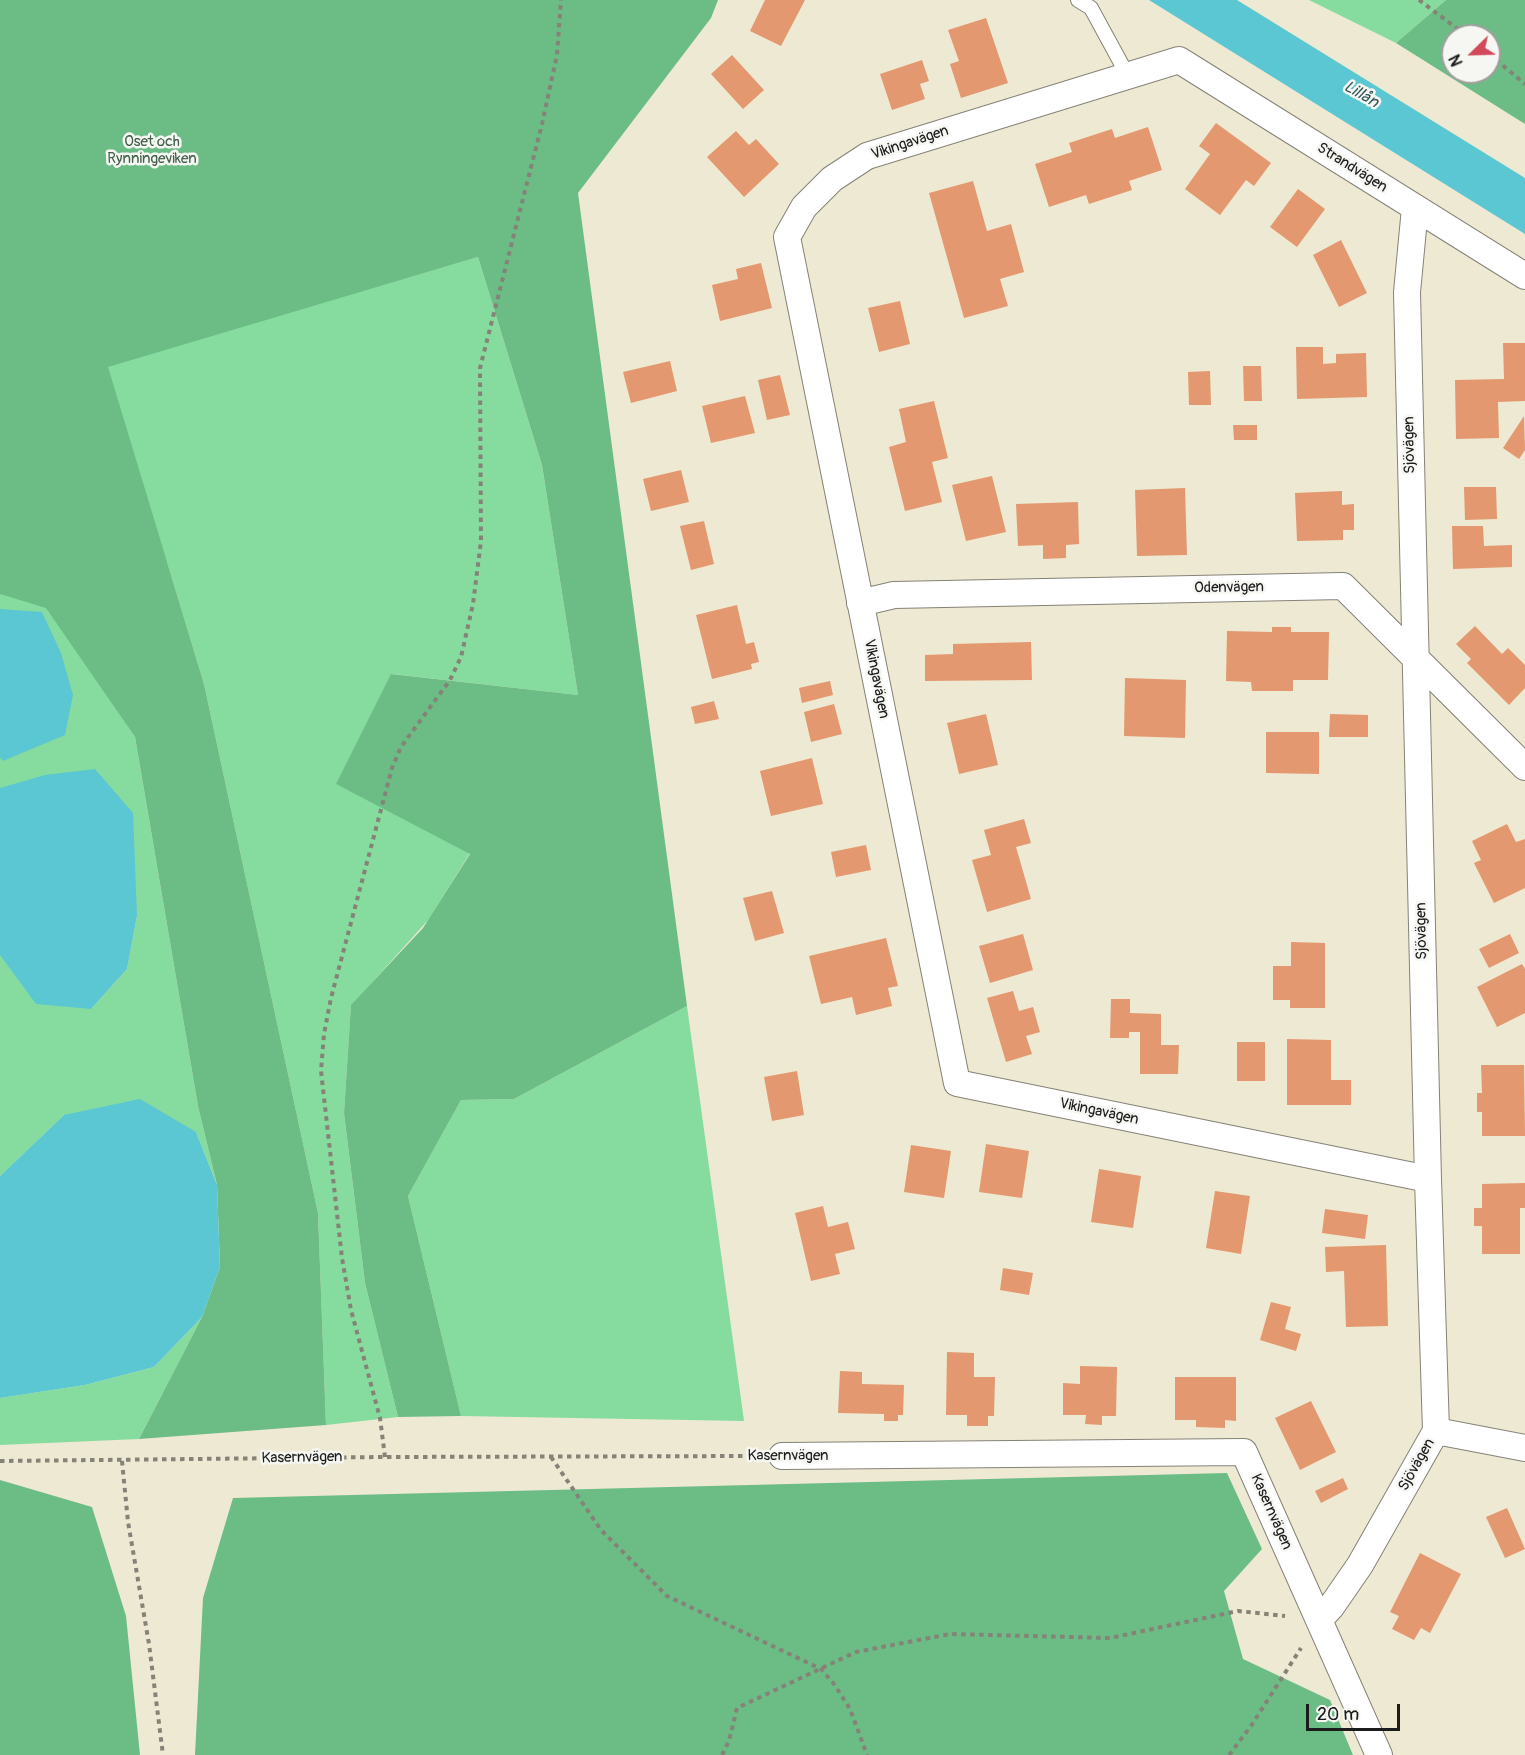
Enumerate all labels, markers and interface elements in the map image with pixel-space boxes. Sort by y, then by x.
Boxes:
north arrow [1441,24,1501,84]
text: N [1445,51,1468,69]
water label: Lillån [1340,77,1382,113]
street label: Vikingavägen [869,122,951,164]
park label: Oset och Rynningeviken [107,133,197,168]
street label: Strandvägen [1314,139,1390,197]
street label: Sjövägen [1401,416,1419,474]
street label: Odenvägen [1194,578,1264,598]
street label: Vikingavägen [859,638,893,720]
street label: Sjövägen [1413,902,1431,960]
street label: Vikingavägen [1058,1095,1140,1129]
street label: Sjövägen [1395,1436,1439,1494]
street label: Kasernvägen [748,1447,828,1465]
street label: Kasernvägen [261,1448,343,1468]
street label: Kasernvägen [1246,1471,1296,1553]
scale bar [1309,1692,1404,1730]
text: 20 m [1317,1703,1359,1726]

